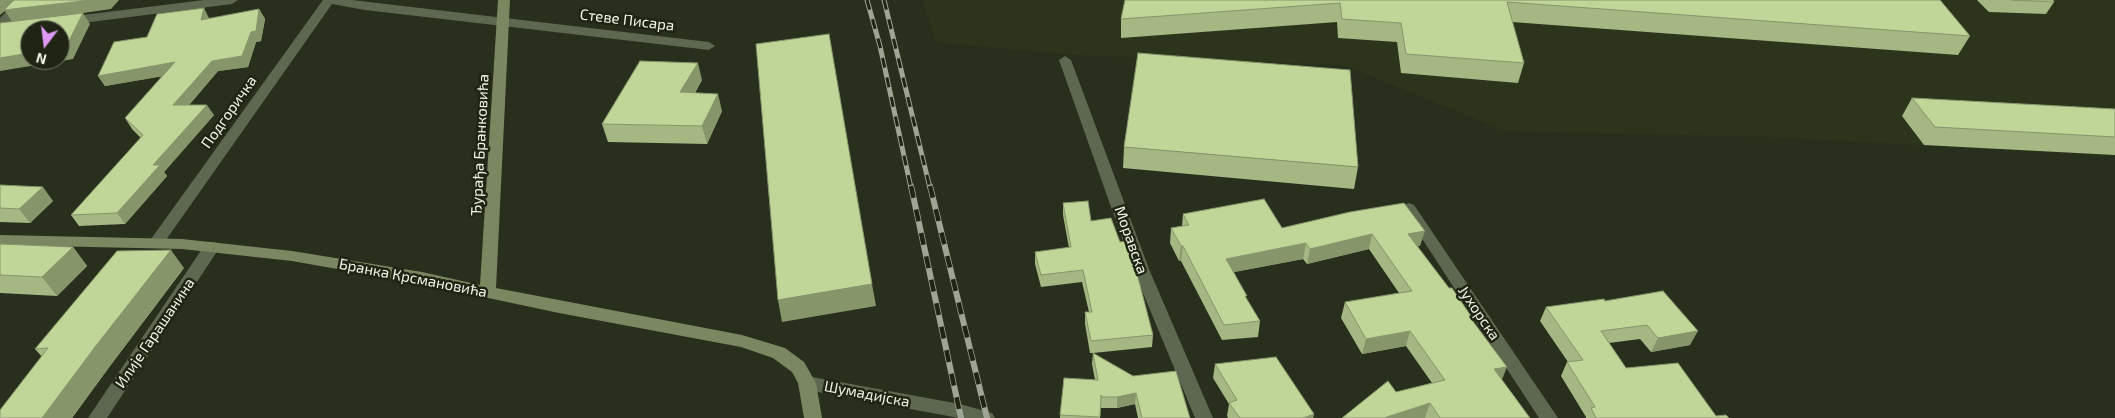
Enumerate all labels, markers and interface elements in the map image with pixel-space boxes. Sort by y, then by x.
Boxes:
street label: Стеве Писара [579,5,675,35]
north arrow [20,20,70,70]
text: N [34,49,48,69]
street label: Подгоричка [197,72,261,152]
street label: Ђурађа Бранковића [467,74,493,216]
street label: Моравска [1110,204,1152,276]
street label: Бранка Крсмановића [337,255,489,301]
street label: Илије Гарашанина [111,274,199,392]
street label: Јухорска [1454,282,1504,344]
street label: Шумадијска [823,377,911,411]

